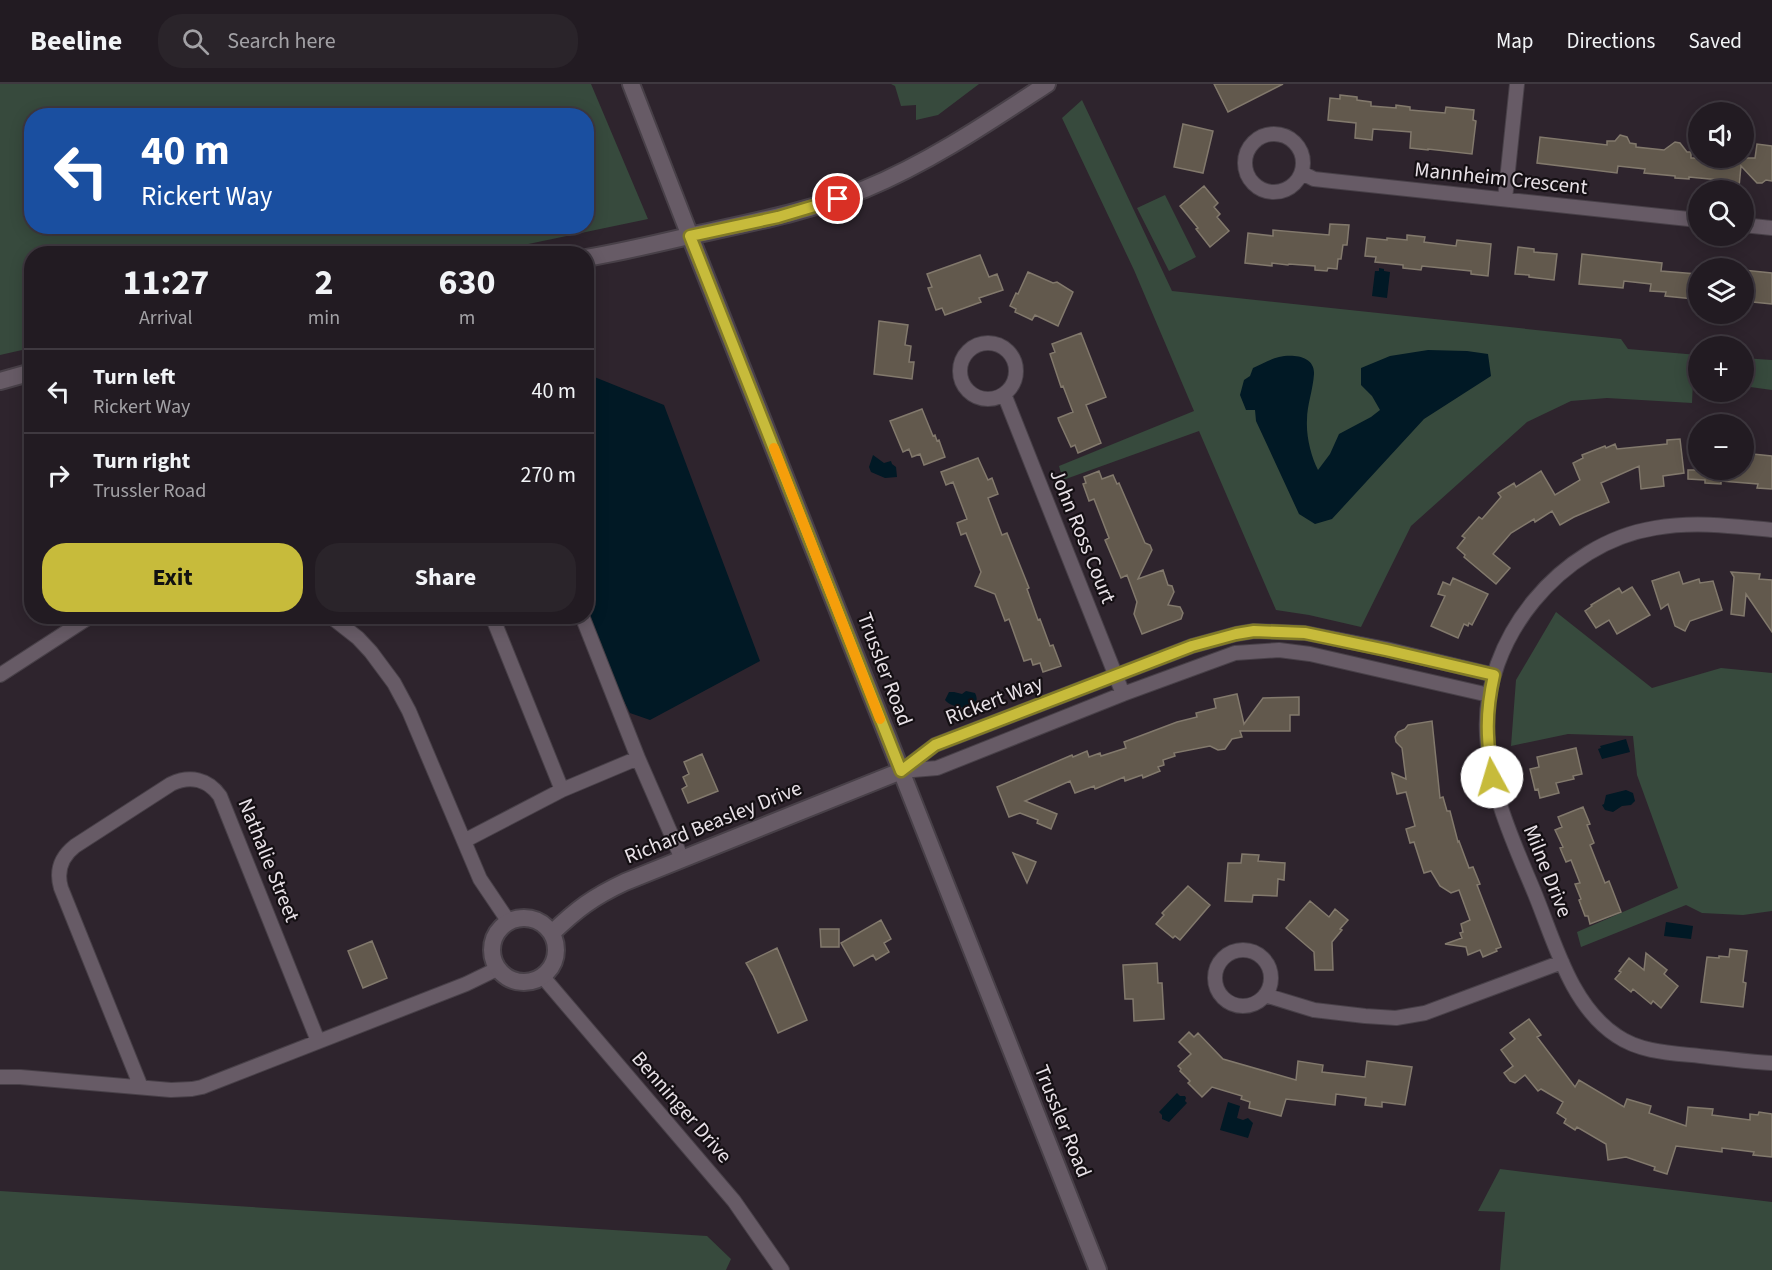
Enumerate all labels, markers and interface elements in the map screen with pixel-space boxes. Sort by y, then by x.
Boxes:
search box [158,14,578,68]
text: Beeline [30,21,122,61]
icon: search [179,25,212,58]
text: Search here [227,25,336,57]
text: Map [1496,26,1534,56]
text: Directions [1567,26,1655,56]
text: Saved [1688,26,1742,56]
map controls [1688,102,1754,480]
button: sound [1688,102,1754,168]
text: 40 m [141,121,230,181]
icon: left [42,132,120,210]
street label: Mannheim Crescent [1413,154,1589,202]
pin [812,173,863,224]
text: Rickert Way [141,177,272,216]
button: search [1688,180,1754,246]
icon: arrive [821,182,854,215]
text: 11:27 [122,257,209,308]
text: 2 [314,257,333,308]
text: 630 [439,257,496,308]
button: layers [1688,258,1754,324]
text: Arrival [139,304,193,332]
text: min [308,304,340,332]
text: m [459,304,475,332]
button: + [1688,336,1754,402]
text: Turn left [93,361,175,393]
icon: left [42,375,75,408]
text: 40 m [531,375,576,407]
text: Rickert Way [93,393,190,421]
button: − [1688,414,1754,480]
text: Turn right [93,445,190,477]
icon: right [42,459,75,492]
text: 270 m [521,459,576,491]
street label: John Ross Court [1042,464,1124,608]
text: Trussler Road [93,477,206,505]
button: Exit [42,543,303,612]
button: Share [315,543,576,612]
street label: Trussler Road [850,608,920,730]
street label: Rickert Way [941,668,1047,732]
position arrow [1460,745,1524,809]
street label: Richard Beasley Drive [620,773,806,871]
street label: Nathalie Street [231,794,307,926]
street label: Milne Drive [1516,820,1580,922]
street label: Benninger Drive [625,1044,739,1170]
street label: Trussler Road [1027,1060,1099,1182]

